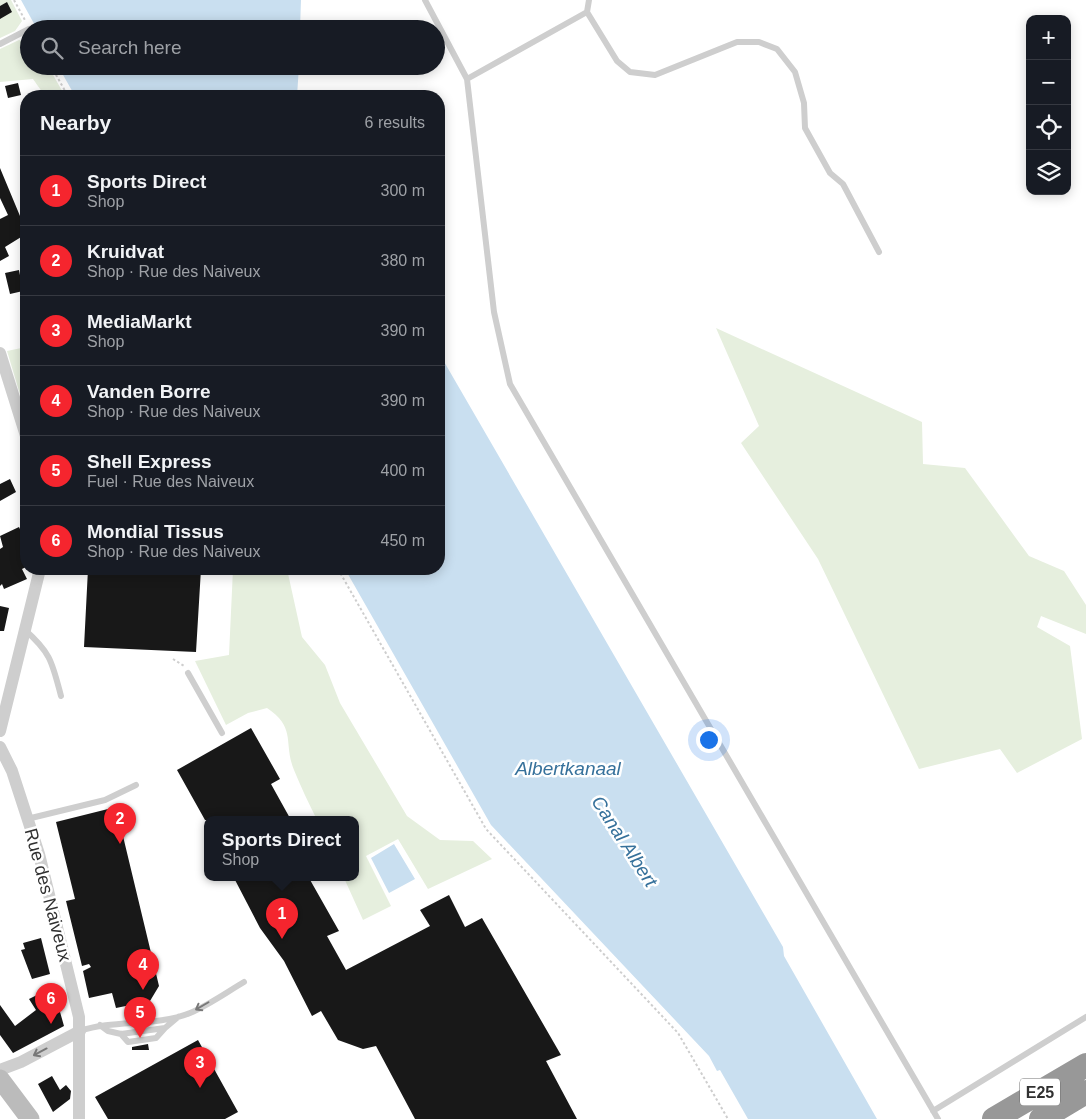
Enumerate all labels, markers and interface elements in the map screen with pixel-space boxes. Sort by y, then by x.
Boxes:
map controls [1026,15,1071,195]
button: + [1026,15,1071,60]
search box [20,20,445,75]
icon: search [38,34,66,62]
text: Search here [78,37,182,58]
button: − [1026,60,1071,105]
button: locate [1026,105,1071,150]
text: Nearby [40,111,111,134]
text: 6 results [365,114,425,131]
button: layers [1026,150,1071,195]
text: Sports Direct [87,171,206,192]
text: 1 [52,182,60,199]
text: 300 m [381,182,425,199]
text: Shop [87,193,124,210]
text: Kruidvat [87,241,164,262]
text: 2 [52,252,60,269]
text: 380 m [381,252,425,269]
text: Shop · Rue des Naiveux [87,263,260,280]
text: MediaMarkt [87,311,192,332]
text: 3 [52,322,60,339]
text: 390 m [381,322,425,339]
text: Shop [87,333,124,350]
text: Vanden Borre [87,381,211,402]
text: 4 [52,392,60,409]
text: 390 m [381,392,425,409]
text: Shop · Rue des Naiveux [87,403,260,420]
text: Shell Express [87,451,212,472]
text: 5 [52,462,60,479]
text: 400 m [381,462,425,479]
text: Fuel · Rue des Naiveux [87,473,254,490]
text: Mondial Tissus [87,521,224,542]
text: 6 [52,532,60,549]
text: 450 m [381,532,425,549]
text: Shop · Rue des Naiveux [87,543,260,560]
your location [696,727,722,753]
water label: Albertkanaal [514,758,622,779]
water label: Canal Albert [587,792,662,891]
pin: 2 [104,803,136,844]
popup [204,816,359,881]
street label: Rue des Naiveux [21,826,75,964]
text: Sports Direct [222,829,341,850]
text: Shop [222,851,259,868]
pin: 1 [266,898,298,939]
pin: 4 [127,949,159,990]
pin: 6 [35,983,67,1024]
pin: 5 [124,997,156,1038]
one-way arrow [195,1002,209,1012]
one-way arrow [33,1047,48,1057]
pin: 3 [184,1047,216,1088]
road number: E25 [1020,1078,1060,1106]

